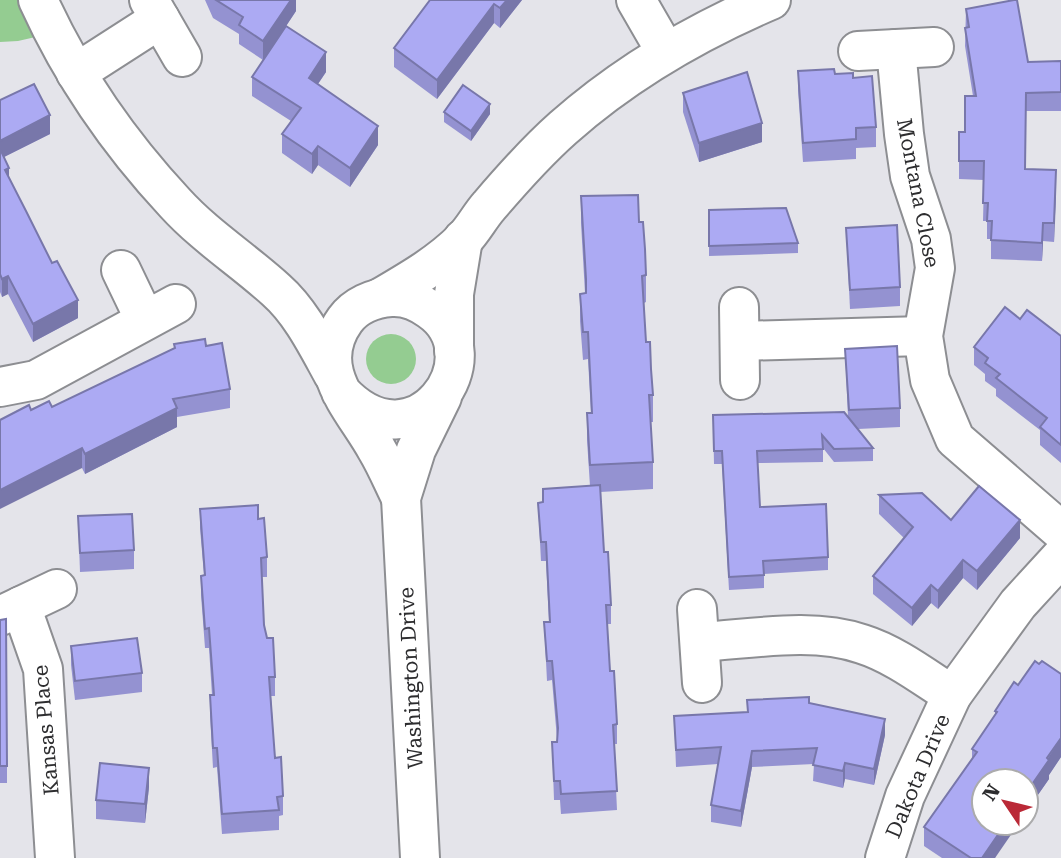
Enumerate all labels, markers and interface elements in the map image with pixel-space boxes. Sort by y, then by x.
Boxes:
street label: Montana Close [892,116,944,270]
street label: Washington Drive [394,586,428,770]
street label: Kansas Place [28,664,64,796]
street label: Dakota Drive [881,710,955,842]
north arrow [970,767,1040,837]
text: N [978,780,1005,805]

